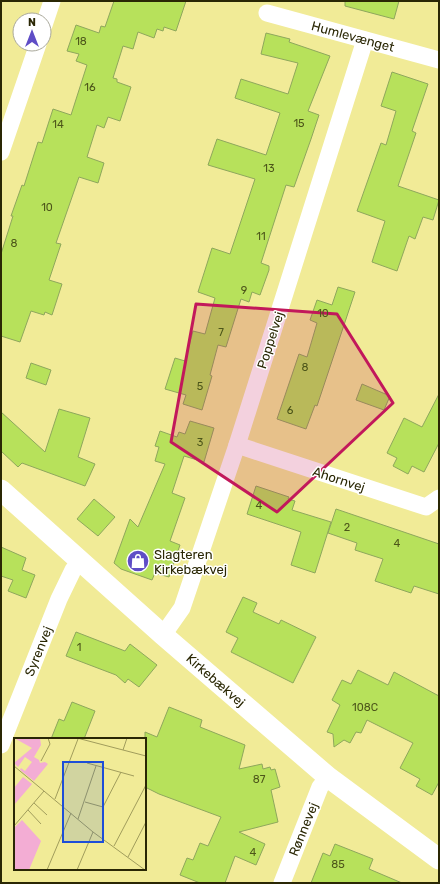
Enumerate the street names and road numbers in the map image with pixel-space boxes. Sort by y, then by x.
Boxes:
street label: Humlevænget [309,18,396,56]
street label: Poppelvej [254,310,287,371]
street label: Ahornvej [311,464,367,495]
street label: Syrenvej [22,624,55,678]
street label: Kirkebækvej [183,651,248,710]
street label: Rønnevej [286,800,321,858]

